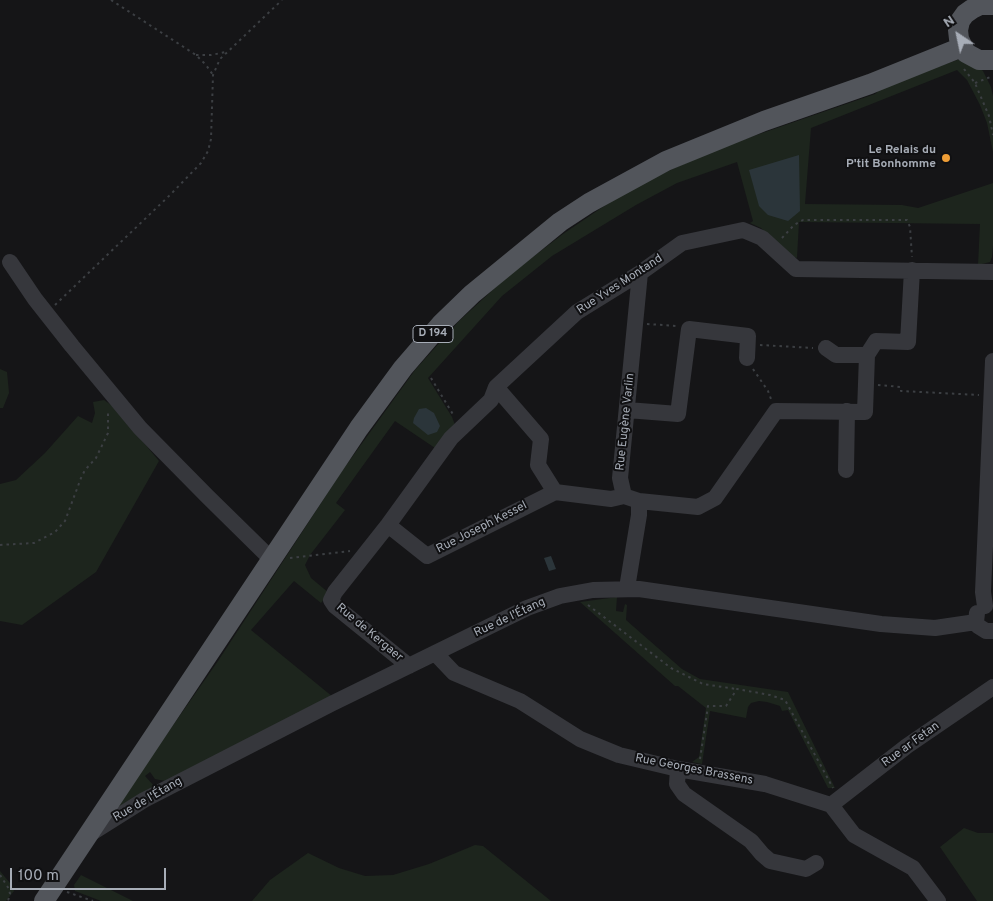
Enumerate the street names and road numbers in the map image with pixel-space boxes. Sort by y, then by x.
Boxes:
street label: Rue Yves Montand [574,252,666,318]
road number: D 194 [413,326,453,342]
street label: Rue Eugène Varlin [614,372,638,472]
street label: Rue Joseph Kessel [434,499,530,557]
street label: Rue de l'Étang [472,595,548,641]
street label: Rue de Kergaer [333,601,405,665]
street label: Rue ar Fetan [879,719,943,771]
street label: Rue Georges Brassens [634,751,754,789]
street label: Rue de l'Étang [111,774,185,826]

